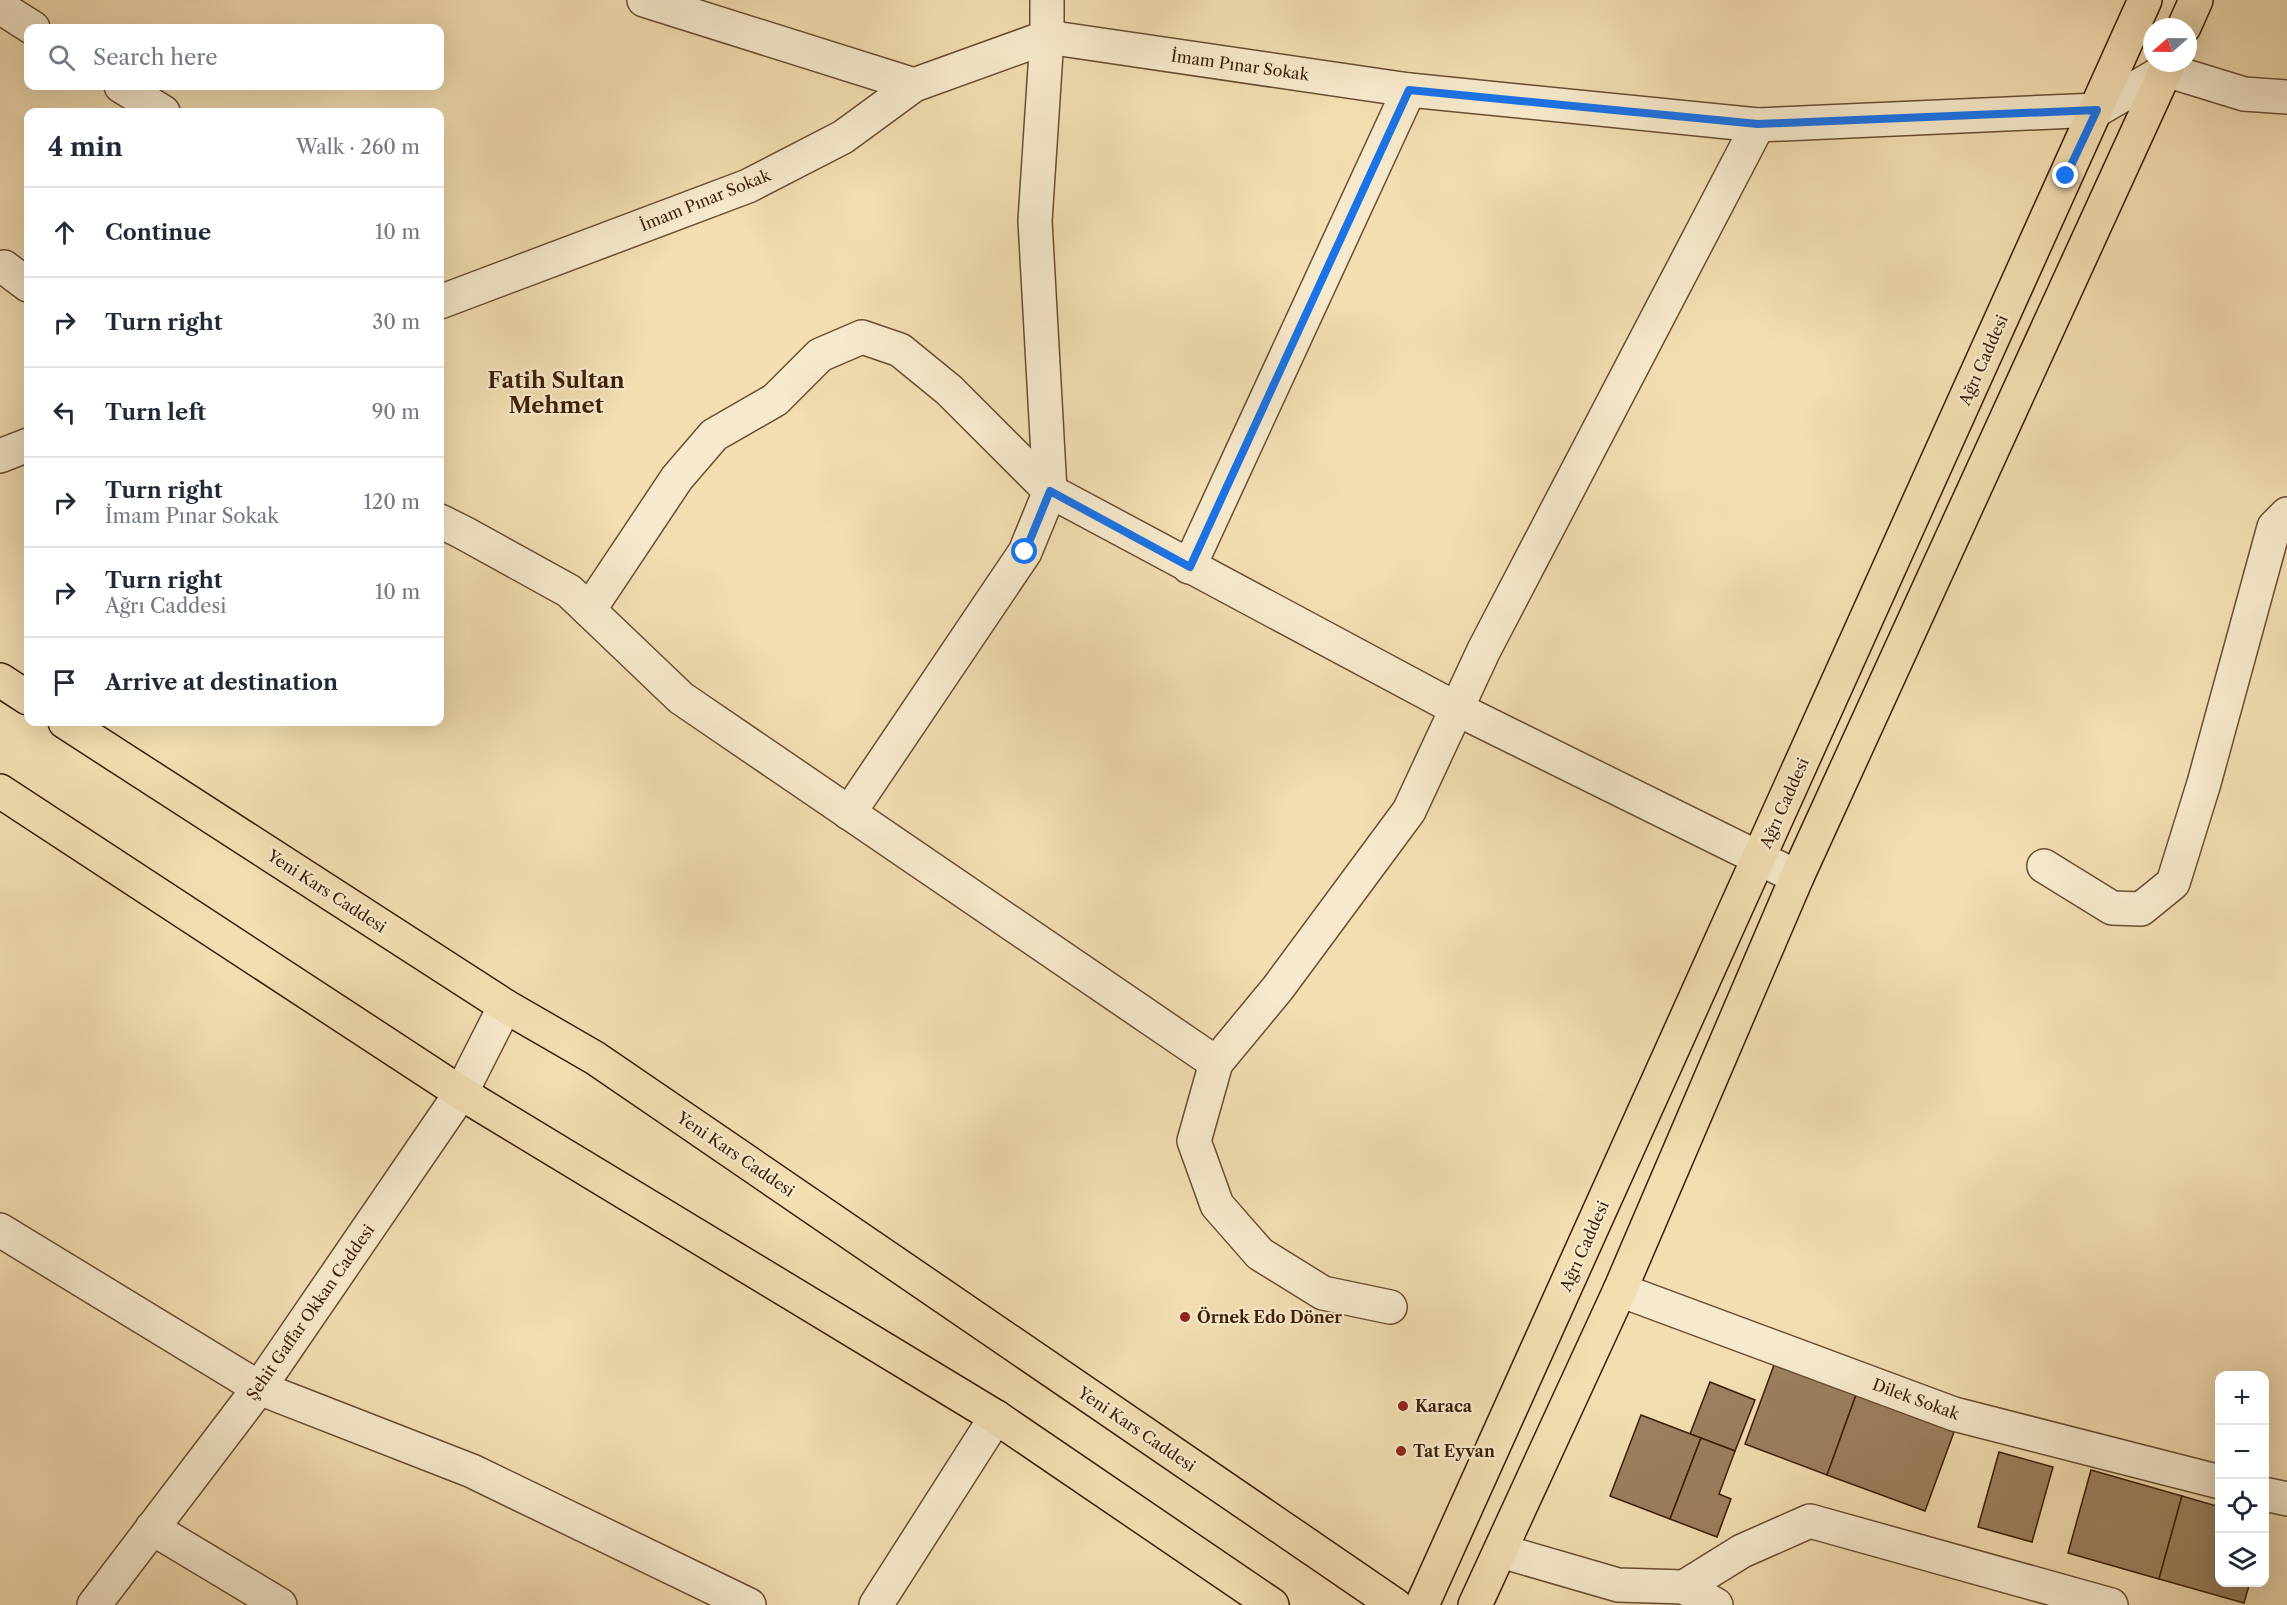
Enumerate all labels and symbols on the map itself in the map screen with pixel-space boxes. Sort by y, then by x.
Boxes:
north arrow [2143,18,2197,72]
street label: İmam Pınar Sokak [1170,45,1311,85]
route end [2052,162,2078,188]
street label: İmam Pınar Sokak [637,164,774,235]
street label: Ağrı Caddesi [1954,312,2012,409]
district label: Fatih Sultan Mehmet [487,367,625,419]
route start [1011,538,1037,564]
street label: Ağrı Caddesi [1755,755,1813,852]
street label: Yeni Kars Caddesi [263,845,390,937]
street label: Yeni Kars Caddesi [673,1107,799,1201]
street label: Ağrı Caddesi [1555,1198,1613,1295]
street label: Şehit Gaffar Okkan Caddesi [242,1220,378,1404]
place label: Örnek Edo Döner [1197,1306,1342,1327]
marker: Örnek Edo Döner [1178,1310,1192,1324]
street label: Dilek Sokak [1870,1374,1963,1424]
street label: Yeni Kars Caddesi [1074,1382,1200,1476]
place label: Karaca [1415,1396,1473,1416]
marker: Karaca [1396,1399,1410,1413]
place label: Tat Eyvan [1413,1441,1495,1461]
marker: Tat Eyvan [1394,1444,1408,1458]

